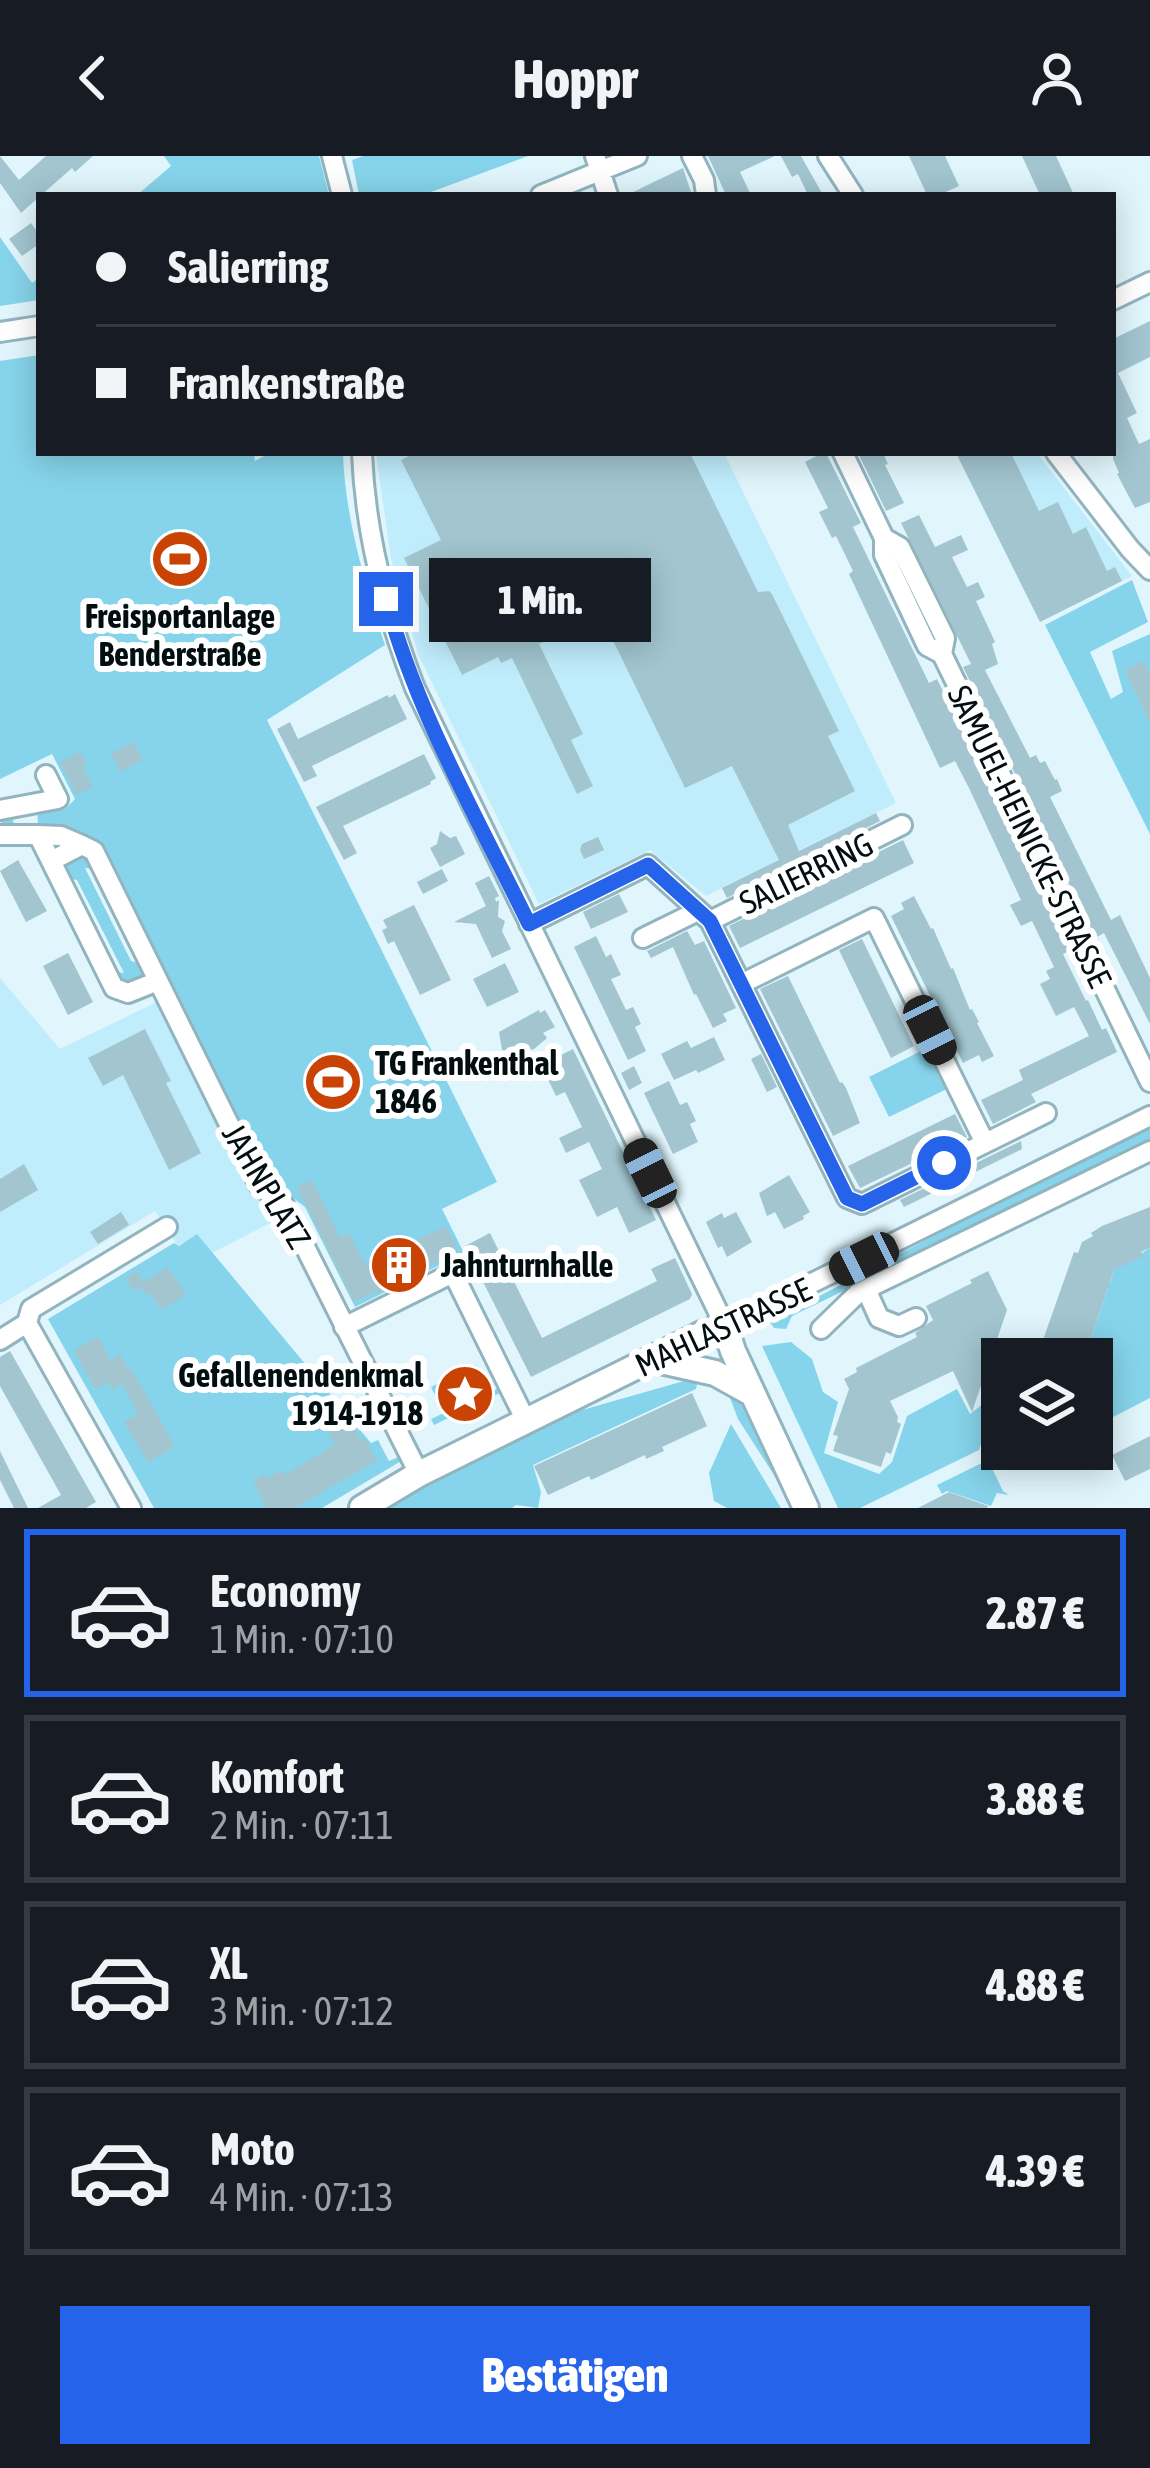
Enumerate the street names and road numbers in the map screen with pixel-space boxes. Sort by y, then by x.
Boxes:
street label: SAMUEL-HEINICKE-STRASSE [940,679,1120,993]
street label: SALIERRING [733,824,879,922]
street label: JAHNPLATZ [215,1117,319,1255]
street label: MAHLASTRASSE [629,1270,817,1384]

